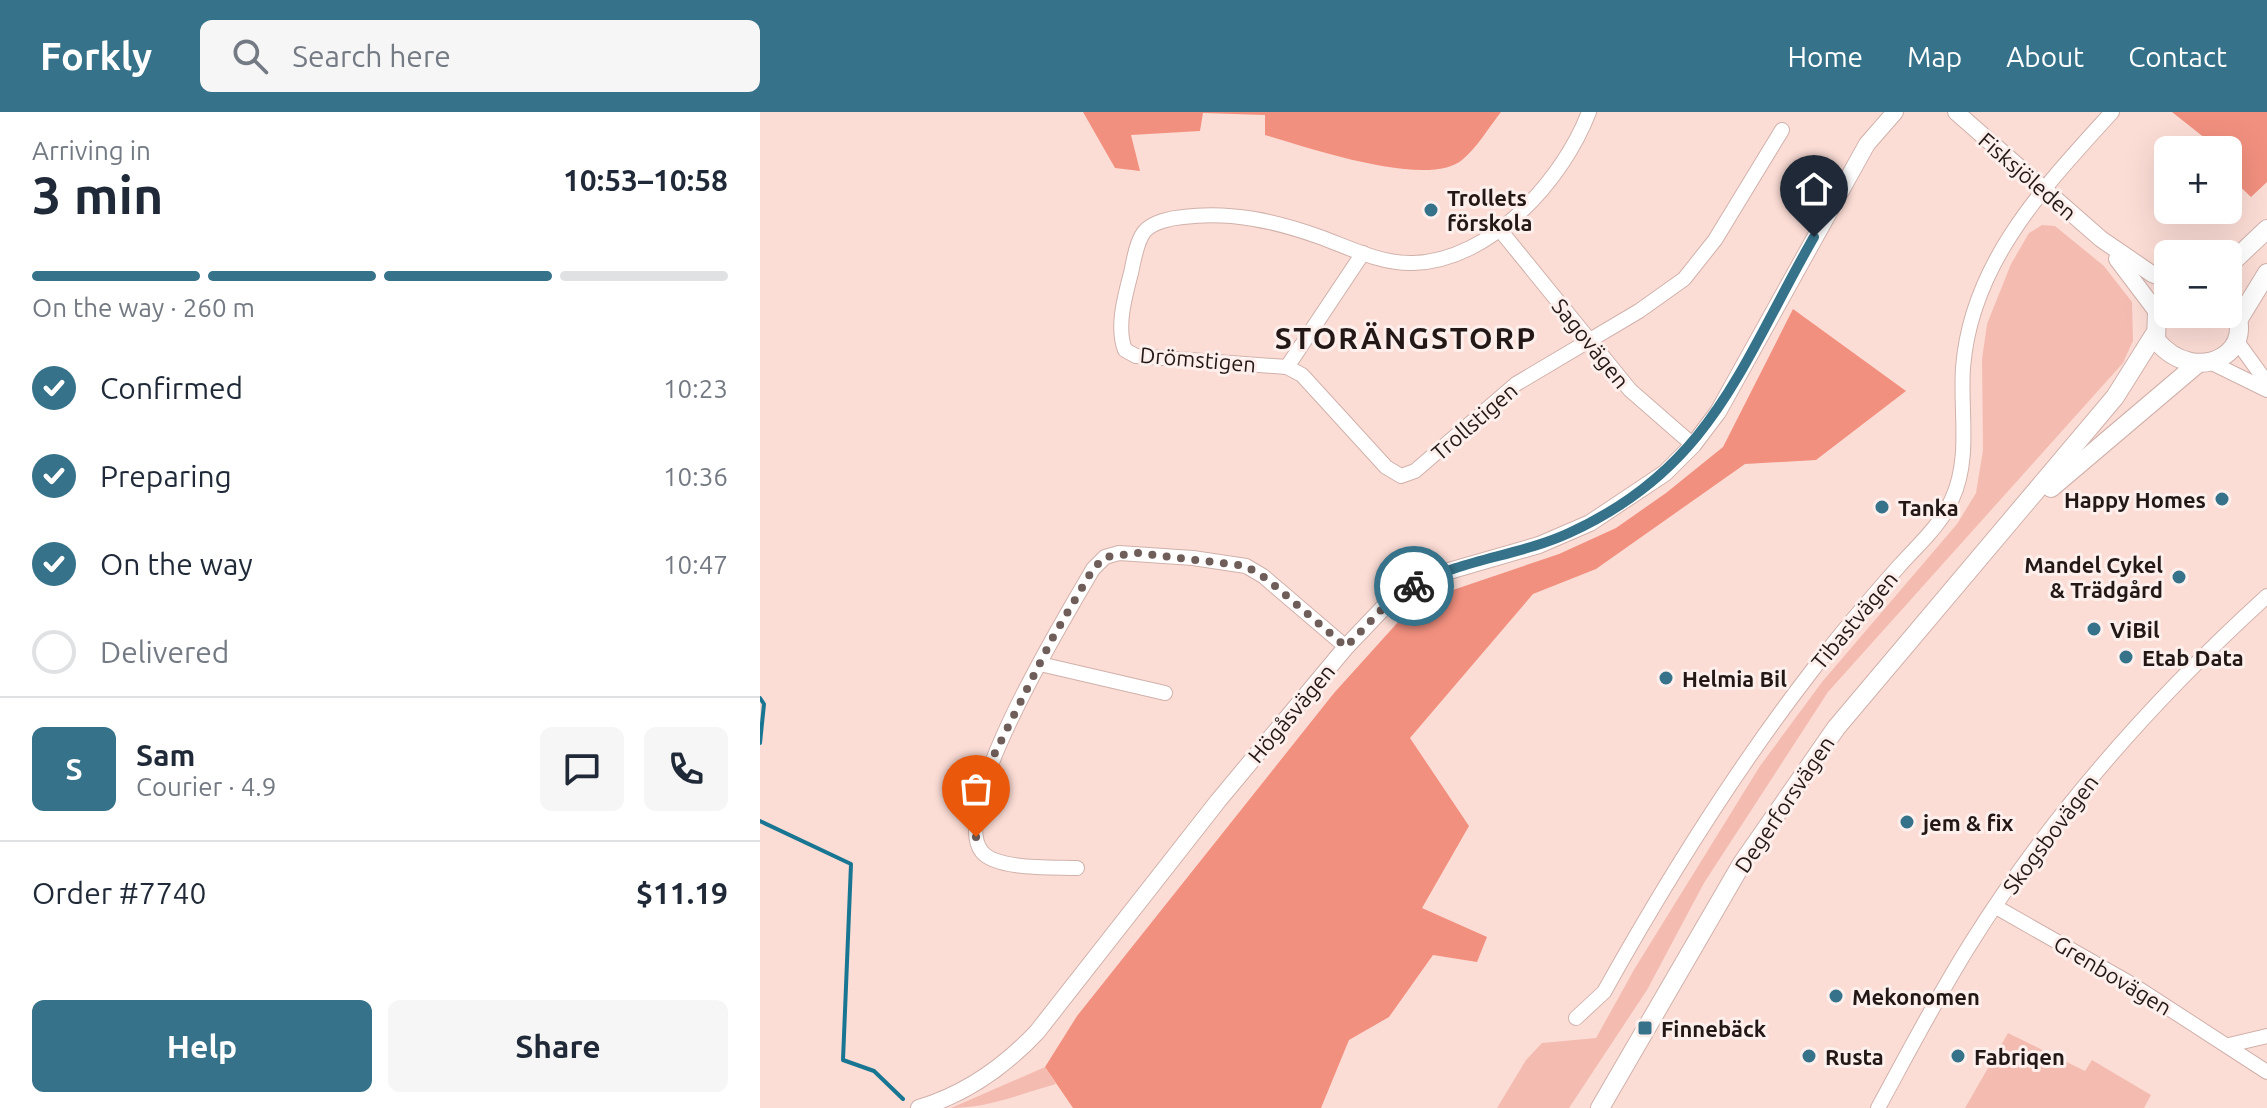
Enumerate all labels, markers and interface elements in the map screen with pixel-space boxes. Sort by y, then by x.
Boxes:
search box [200,20,760,92]
icon: search [228,34,272,78]
text: Forkly [40,35,152,77]
text: Search here [292,39,451,73]
text: Home [1788,41,1863,72]
text: Map [1907,41,1962,72]
text: About [2006,41,2084,72]
text: Contact [2128,41,2227,72]
street label: Fisksjöleden [1974,127,2082,225]
text: Arriving in [32,136,151,165]
map controls [2154,136,2242,328]
button: + [2154,136,2242,224]
pin [1780,155,1848,237]
text: 10:53–10:58 [563,163,728,197]
text: 3 min [32,166,163,224]
icon: home [1792,167,1836,211]
place label: Trollets förskola [1447,185,1532,235]
marker: Trollets förskola [1422,201,1440,219]
button: − [2154,240,2242,328]
text: On the way · 260 m [32,293,255,322]
street label: Sagovägen [1547,293,1635,393]
district label: STORÄNGSTORP [1275,321,1537,355]
street label: Drömstigen [1139,341,1257,377]
icon: check [32,366,76,410]
text: Confirmed [100,371,243,405]
text: 10:23 [663,374,728,403]
street label: Trollstigen [1426,377,1522,465]
icon: check [32,454,76,498]
text: Preparing [100,459,232,493]
text: 10:36 [663,462,728,491]
place label: Happy Homes [2064,487,2206,512]
marker: Happy Homes [2213,490,2231,508]
place label: Tanka [1898,495,1959,520]
marker: Tanka [1873,498,1891,516]
icon: check [32,542,76,586]
courier [1374,546,1454,626]
text: On the way [100,547,253,581]
text: 10:47 [663,550,728,579]
place label: Mandel Cykel & Trädgård [2024,552,2163,602]
icon: bike [1392,564,1436,608]
street label: Tibastvägen [1806,566,1902,674]
marker: Mandel Cykel & Trädgård [2170,568,2188,586]
place label: ViBil [2110,617,2160,642]
marker: ViBil [2085,620,2103,638]
text: Delivered [100,635,229,669]
place label: Etab Data [2142,645,2244,670]
marker: Etab Data [2117,648,2135,666]
street label: Högåsvägen [1243,659,1339,767]
place label: Helmia Bil [1682,666,1787,691]
marker: Helmia Bil [1657,669,1675,687]
button: chat [540,727,624,811]
button: phone [644,727,728,811]
street label: Degerforsvägen [1729,731,1839,877]
text: Sam [136,738,195,772]
text: S [65,752,83,786]
pin [942,755,1010,837]
icon: bag [954,767,998,811]
street label: Skogsbovägen [1997,770,2103,898]
text: Courier · 4.9 [136,772,276,801]
place label: jem & fix [1921,810,2014,835]
marker: jem & fix [1898,813,1916,831]
text: Order #7740 [32,876,206,910]
text: $11.19 [636,876,728,910]
street label: Grenbovägen [2050,930,2176,1020]
place label: Mekonomen [1852,984,1980,1009]
marker: Mekonomen [1827,987,1845,1005]
button: Help [32,1000,372,1092]
button: Share [388,1000,728,1092]
place label: Finnebäck [1661,1016,1767,1041]
marker: Finnebäck [1636,1019,1654,1037]
place label: Rusta [1825,1044,1884,1069]
place label: Fabriqen [1974,1044,2065,1069]
marker: Rusta [1800,1047,1818,1065]
marker: Fabriqen [1949,1047,1967,1065]

